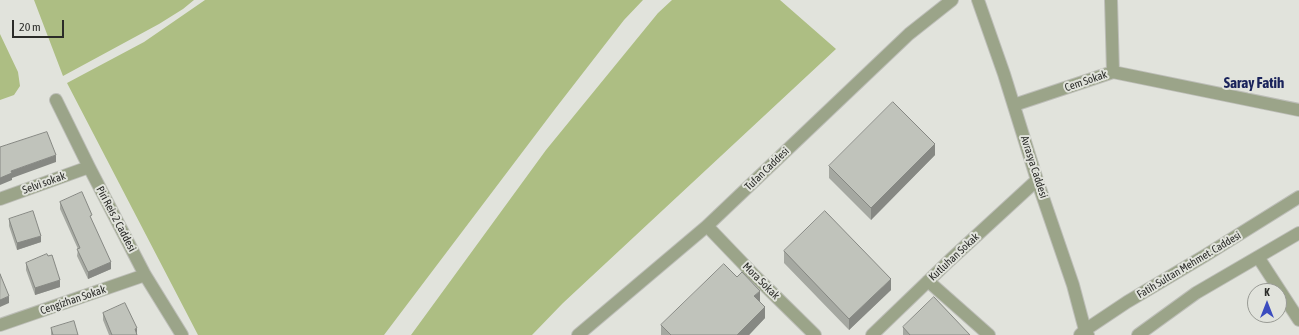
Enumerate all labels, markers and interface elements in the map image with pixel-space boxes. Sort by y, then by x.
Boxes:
scale bar [14,12,66,38]
text: 20 m [19,20,41,34]
street label: Cem Sokak [1063,68,1109,94]
district label: Saray Fatih [1224,74,1284,92]
street label: Avrasya Caddesi [1018,134,1050,200]
street label: Tufan Caddesi [742,145,792,193]
street label: Selvi sokak [21,169,67,197]
street label: Piri Reis 2 Caddesi [93,184,139,254]
street label: Fatih Sultan Mehmet. Caddesi [1135,229,1243,301]
street label: Kutluhan Sokak [926,230,982,284]
street label: Mora Sokak [740,260,782,302]
street label: Cengizhan Sokak [39,283,107,317]
north arrow [1247,283,1287,323]
text: K [1264,286,1270,298]

